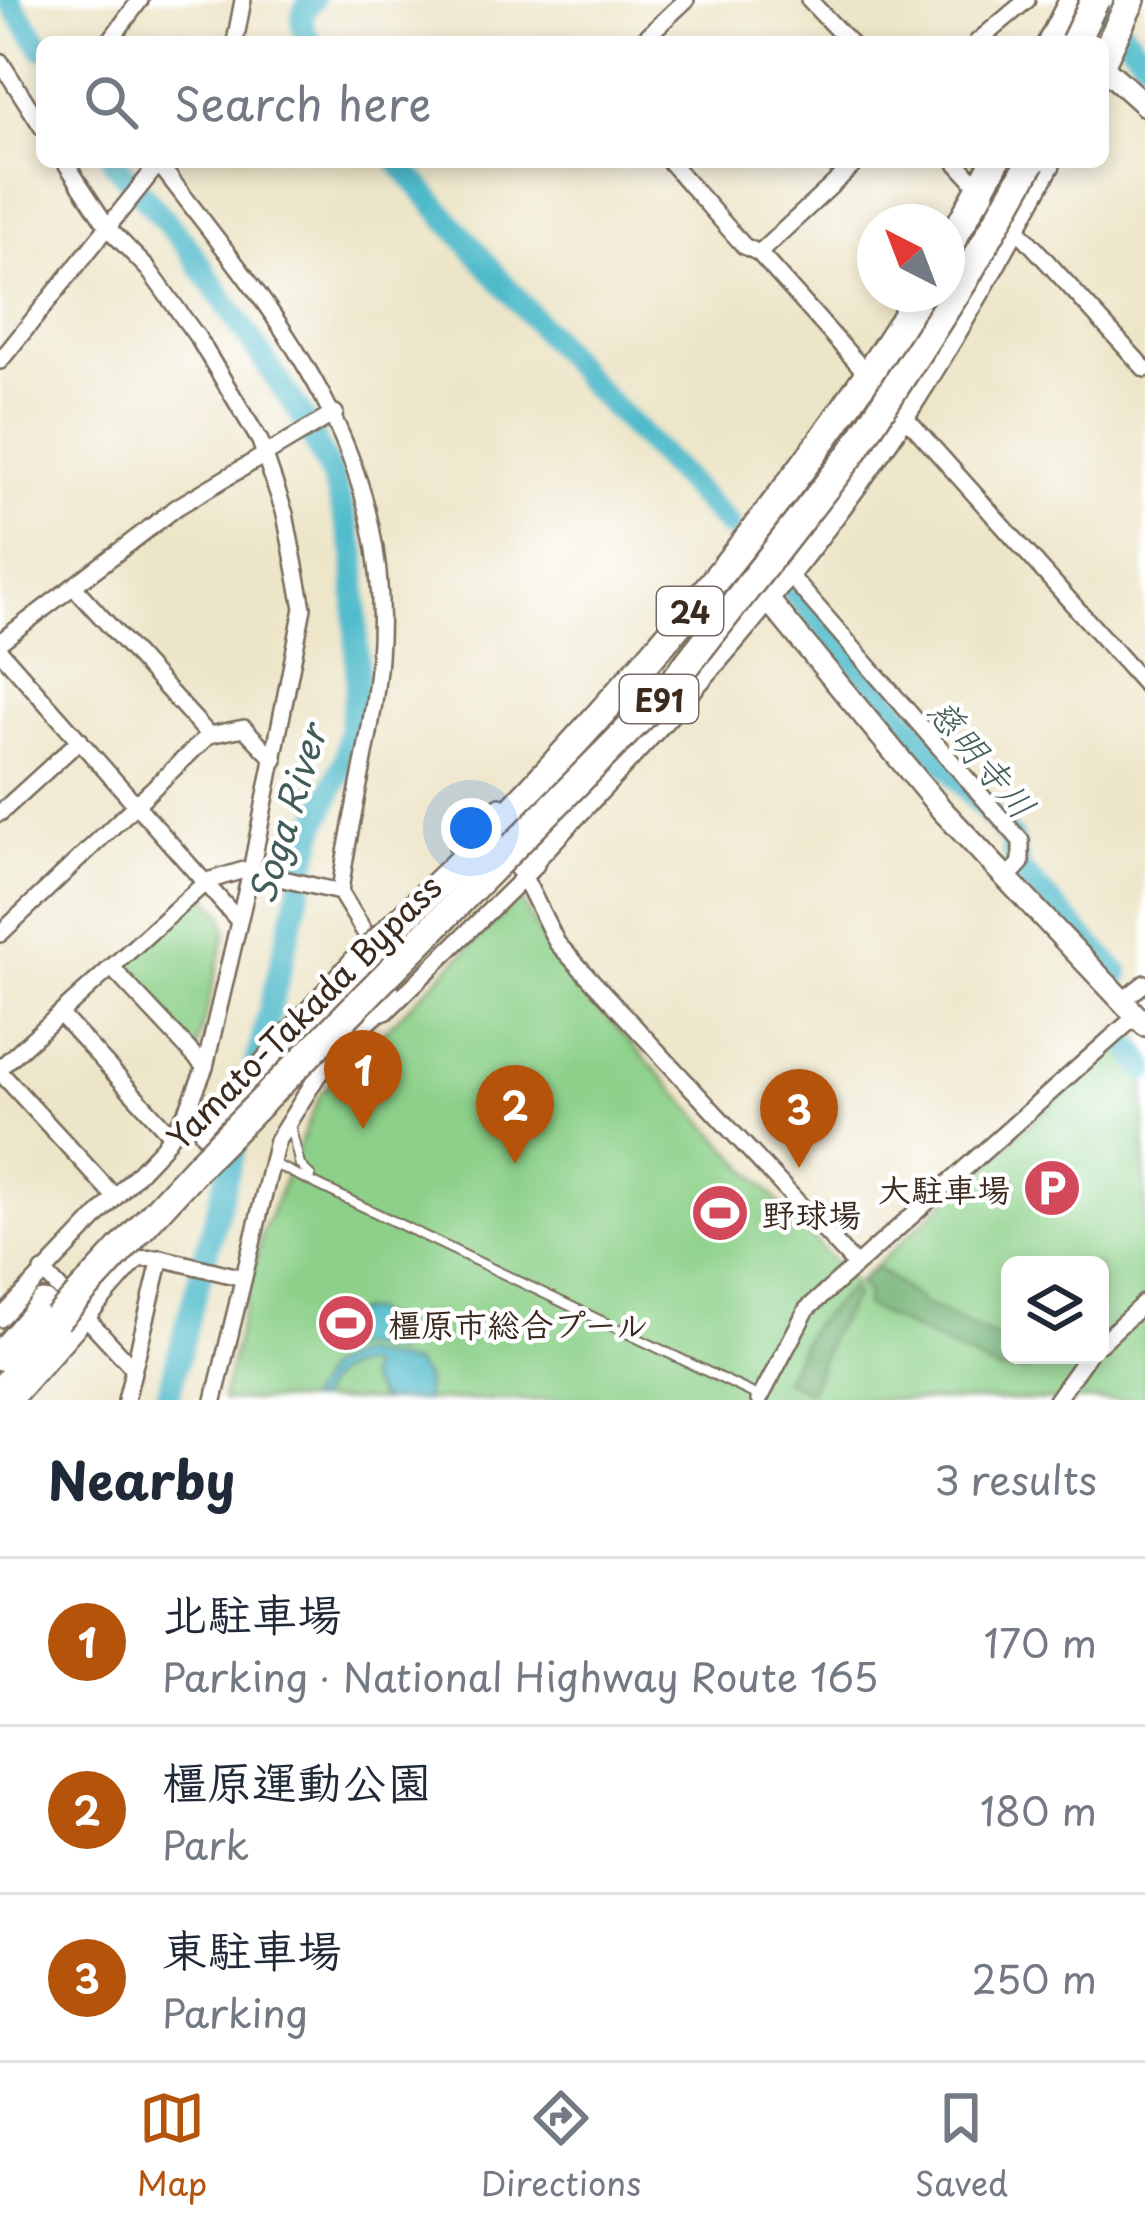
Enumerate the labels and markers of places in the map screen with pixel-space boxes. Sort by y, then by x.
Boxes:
pin: 1 [324,1030,402,1129]
pin: 2 [476,1065,554,1164]
pin: 3 [760,1069,838,1168]
parking icon: 大駐車場 [1021,1157,1083,1219]
place label: 大駐車場 [878,1163,1010,1213]
sports icon: 野球場 [689,1182,751,1244]
place label: 野球場 [762,1188,861,1238]
sports icon: 橿原市総合プール [315,1292,377,1354]
place label: 橿原市総合プール [388,1298,649,1348]

